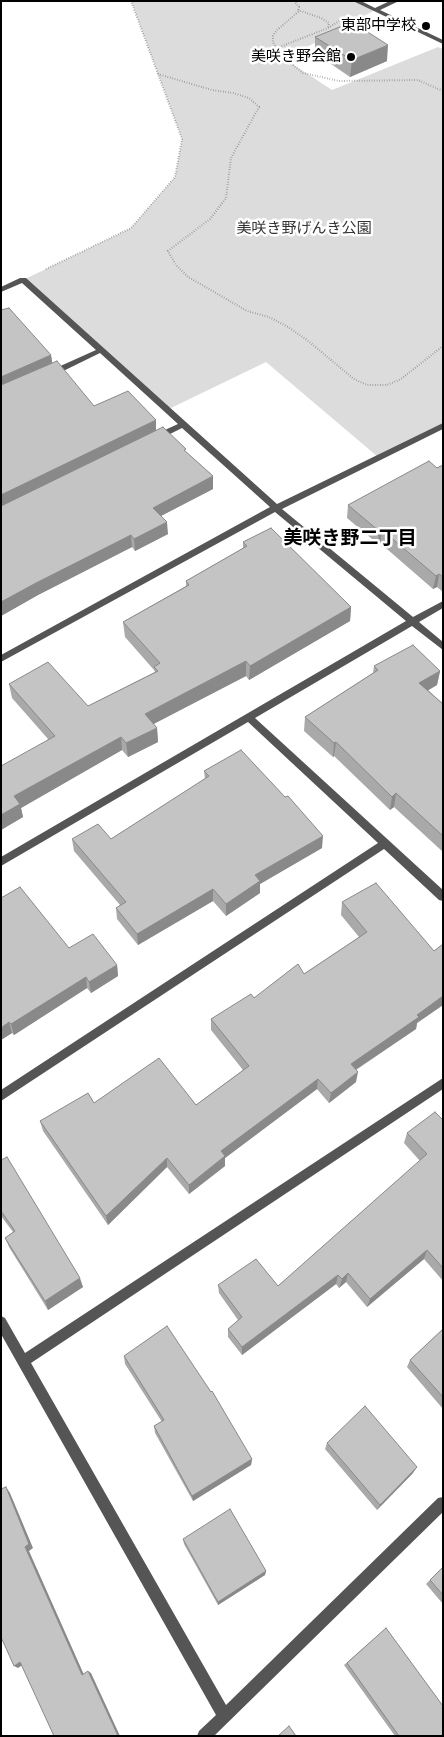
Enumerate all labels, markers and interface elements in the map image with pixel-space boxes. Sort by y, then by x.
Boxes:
place label: 東部中学校 [341,17,416,35]
marker: 東部中学校 [420,20,432,32]
place label: 美咲き野会館 [251,48,341,66]
marker: 美咲き野会館 [345,51,357,63]
park label: 美咲き野げんき公園 [237,220,371,238]
district label: 美咲き野二丁目 [284,528,416,550]

